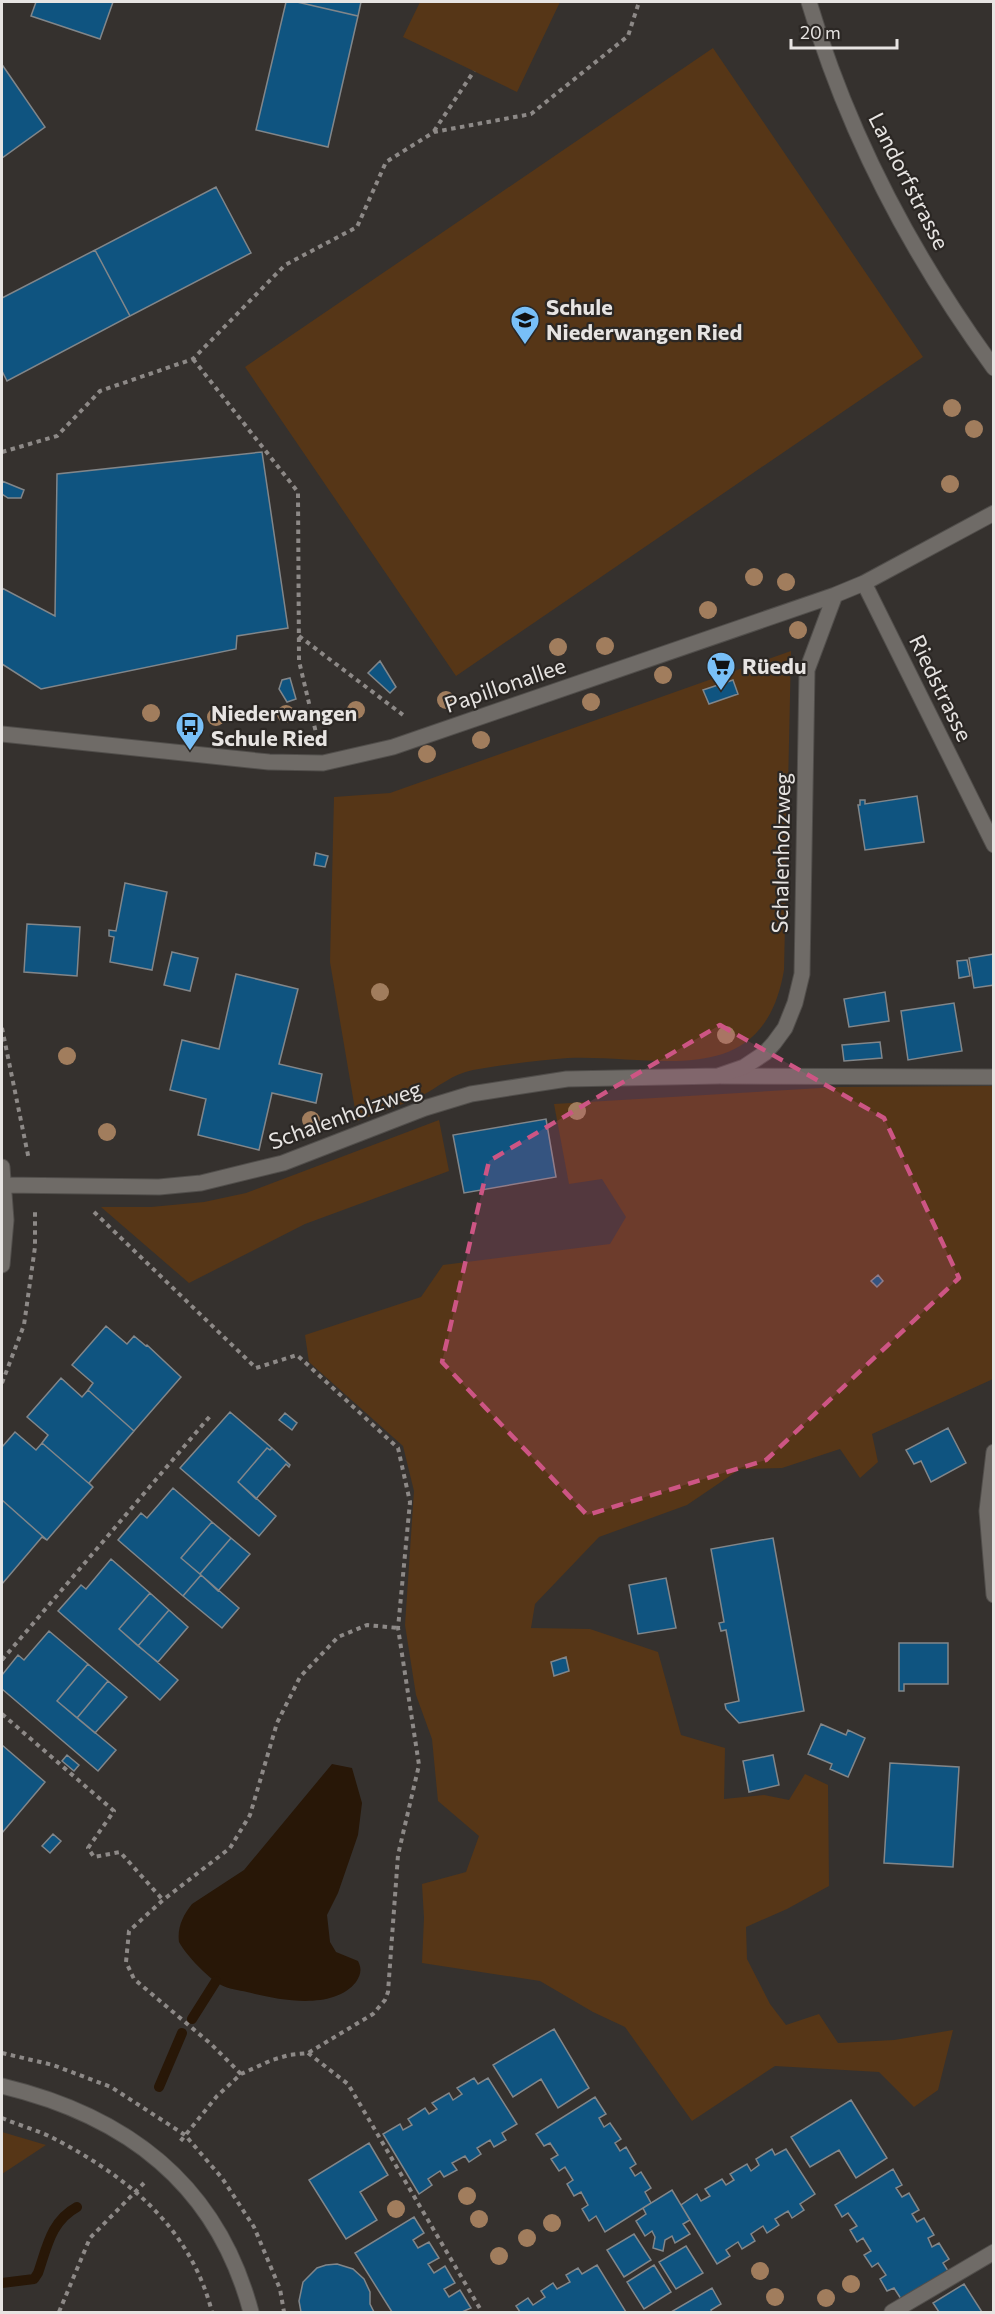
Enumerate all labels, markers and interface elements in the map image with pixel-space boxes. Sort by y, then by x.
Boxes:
scale bar [791,12,898,50]
text: 20 m [800,21,841,43]
street label: Landorfstrasse [863,108,956,254]
place label: Schule Niederwangen Ried [546,293,742,345]
school or university icon: Schule Niederwangen Ried [509,304,541,346]
street label: Riedstrasse [904,630,979,746]
supermarket icon: Rüedu [705,650,737,692]
street label: Papillonallee [440,651,569,718]
place label: Rüedu [742,652,807,679]
place label: Niederwangen Schule Ried [211,699,357,751]
bus stop icon: Niederwangen Schule Ried [174,710,206,752]
street label: Schalenholzweg [766,772,795,934]
street label: Schalenholzweg [265,1074,425,1155]

